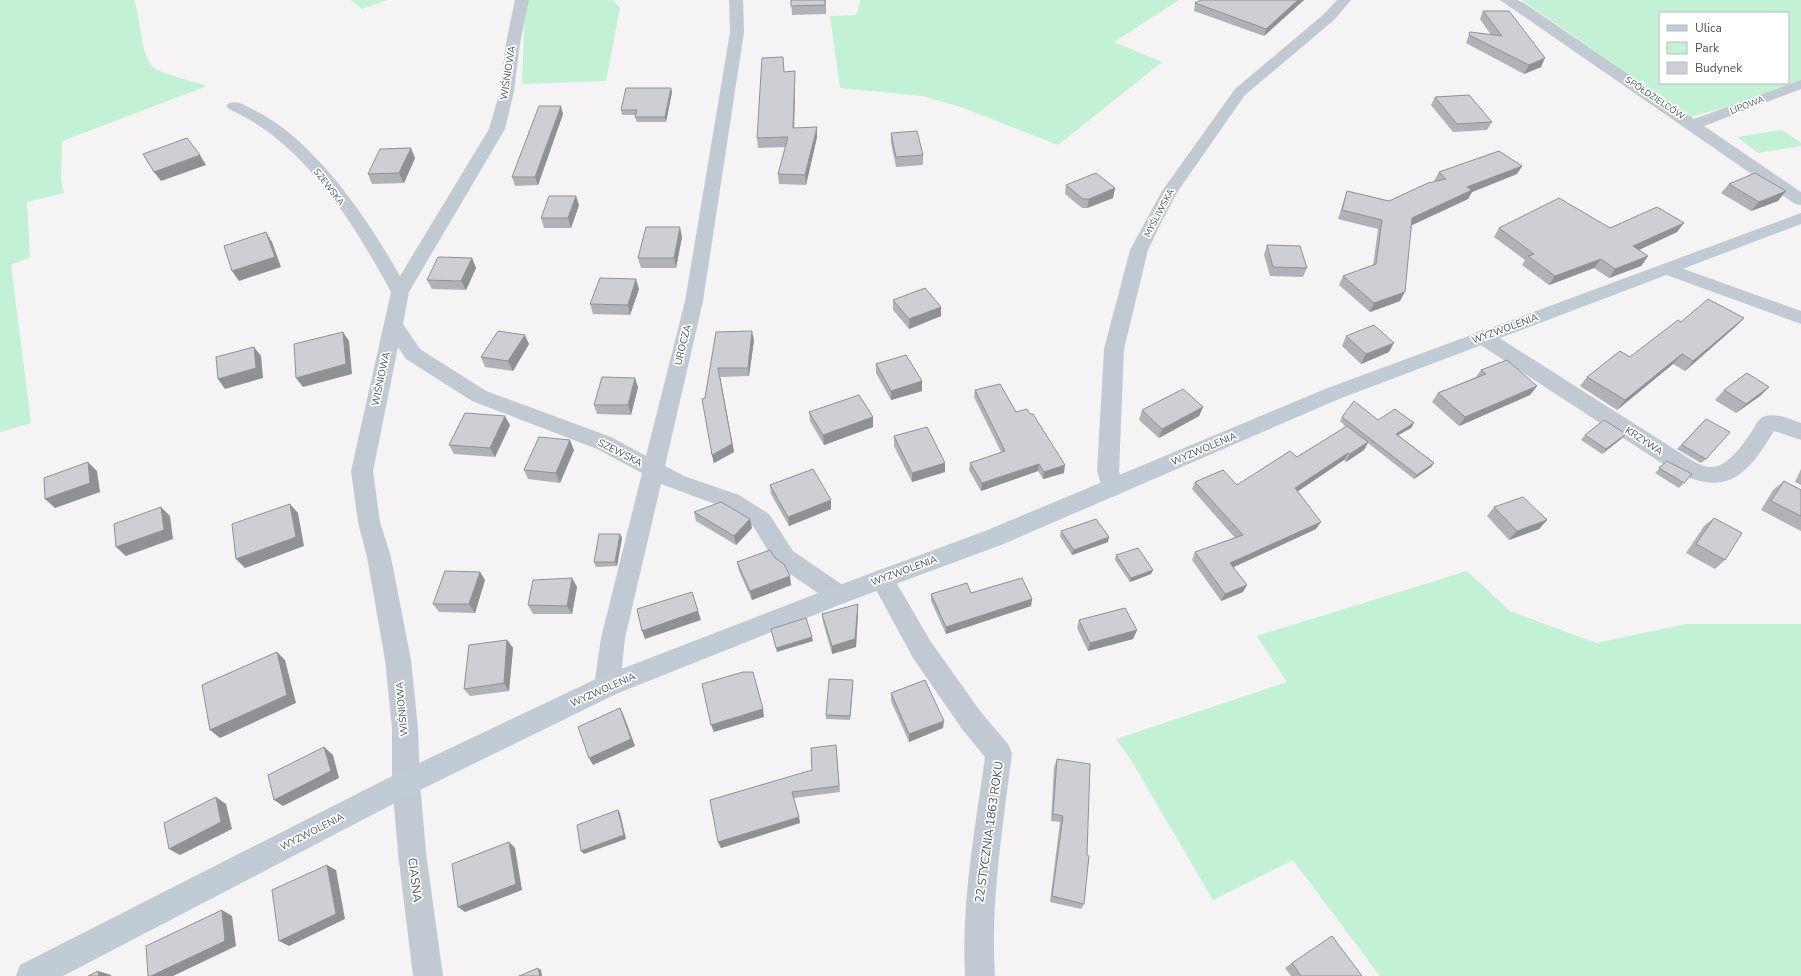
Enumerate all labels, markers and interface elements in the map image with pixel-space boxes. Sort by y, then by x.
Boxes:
legend [1659,12,1789,84]
text: Ulica [1695,20,1722,36]
text: Park [1695,40,1720,56]
street label: WIŚNIOWA [497,44,519,101]
text: Budynek [1695,60,1743,76]
street label: SPÓŁDZIELCÓW [1623,73,1688,122]
street label: LIPOWA [1728,93,1766,117]
street label: SZEWSKA [311,166,347,208]
street label: MYŚLIWSKA [1140,186,1177,239]
street label: WYZWOLENIA [1470,310,1541,348]
street label: UROCZA [671,323,695,367]
street label: WIŚNIOWA [368,350,394,407]
street label: KRZYWA [1622,424,1666,459]
street label: WYZWOLENIA [1169,429,1240,469]
street label: SZEWSKA [595,436,645,470]
street label: WYZWOLENIA [869,552,940,590]
street label: WYZWOLENIA [568,669,638,711]
street label: WIŚNIOWA [393,680,411,737]
street label: 22 STYCZNIA 1863 ROKU [971,760,1007,904]
street label: WYZWOLENIA [278,810,347,854]
street label: CIASNA [404,857,426,903]

